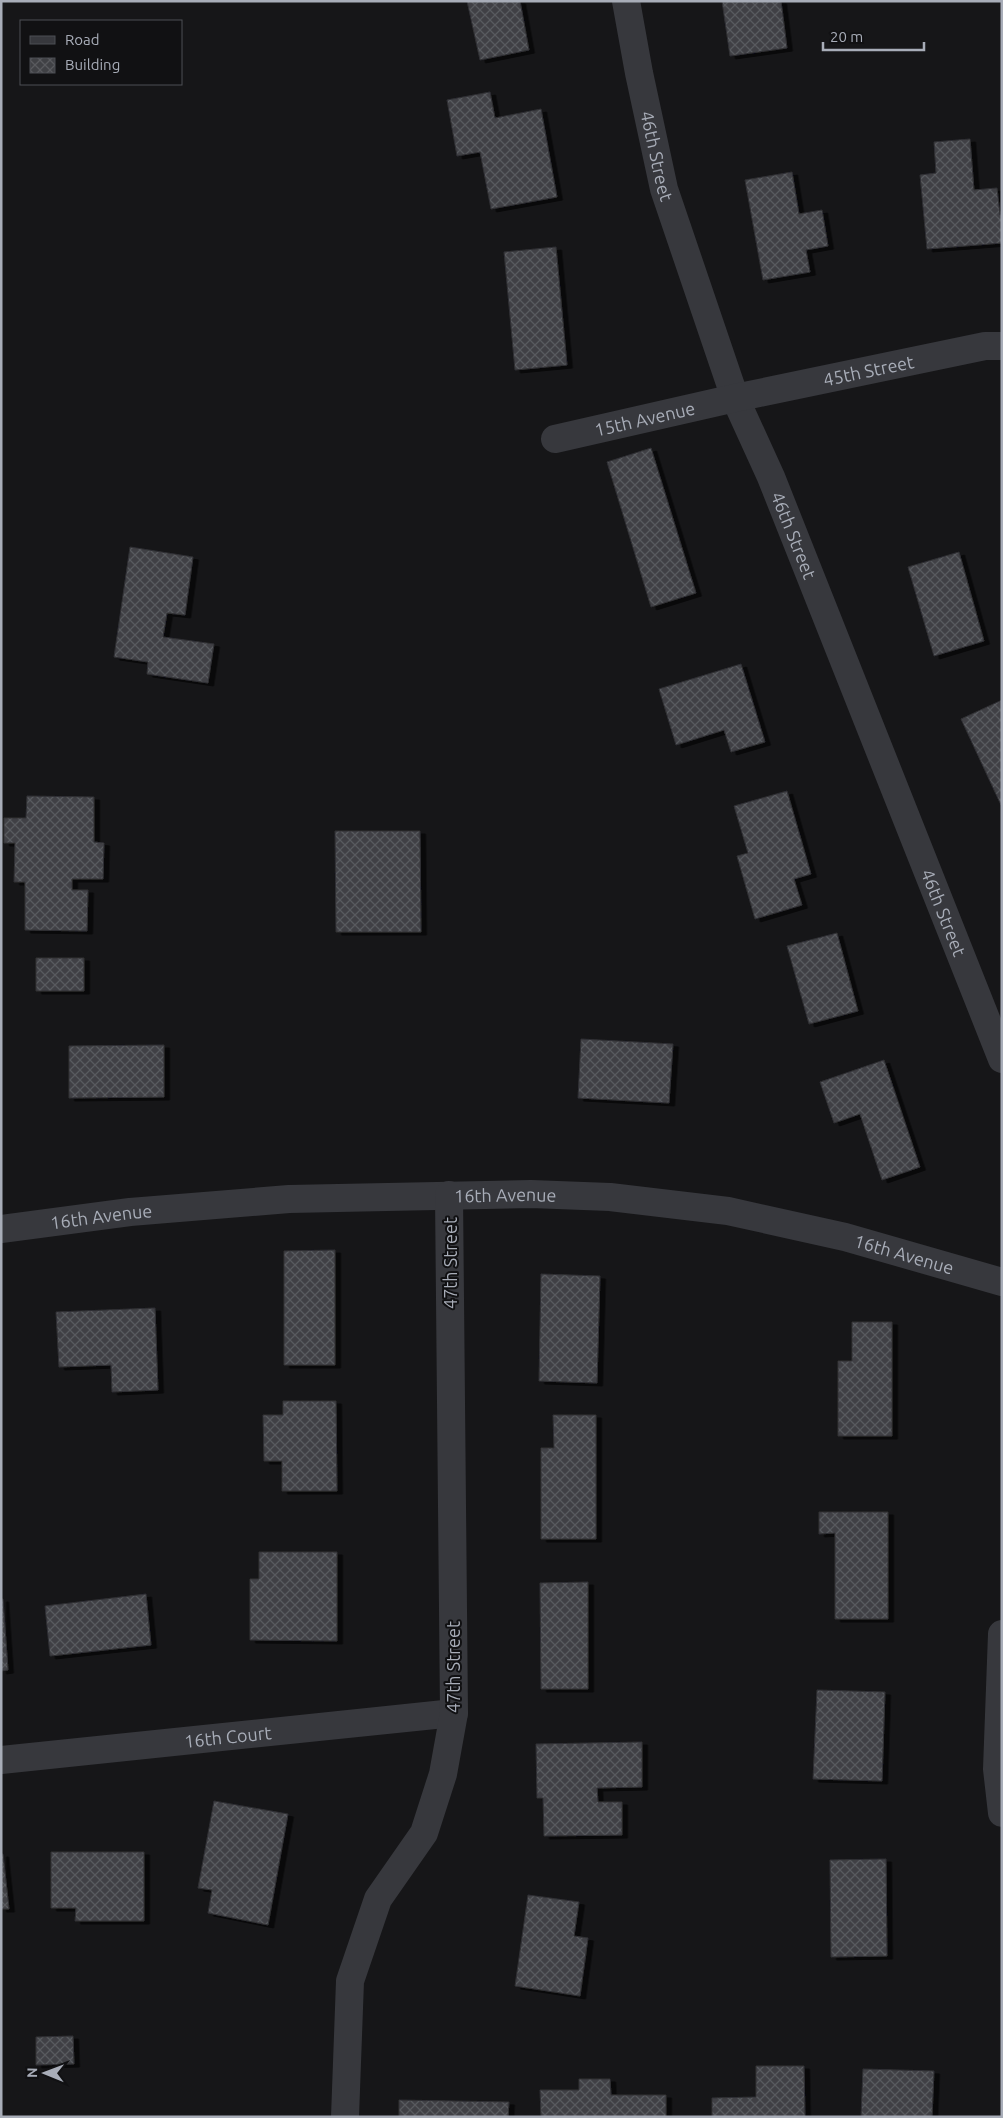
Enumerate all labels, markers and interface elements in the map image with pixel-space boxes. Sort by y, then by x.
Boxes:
legend [20,20,182,85]
scale bar [823,20,924,52]
text: 20 m [830,28,863,45]
text: Road [65,31,100,48]
text: Building [65,56,120,73]
street label: 46th Street [637,109,677,204]
street label: 45th Street [821,351,916,389]
street label: 15th Avenue [593,397,697,440]
street label: 46th Street [768,489,820,582]
street label: 46th Street [918,866,970,959]
street label: 16th Avenue [454,1184,557,1206]
street label: 16th Avenue [49,1200,153,1232]
street label: 47th Street [440,1217,460,1309]
street label: 16th Avenue [852,1230,956,1278]
street label: 47th Street [443,1621,463,1713]
street label: 16th Court [183,1722,272,1751]
north arrow [20,2048,70,2098]
text: N [24,2067,40,2078]

